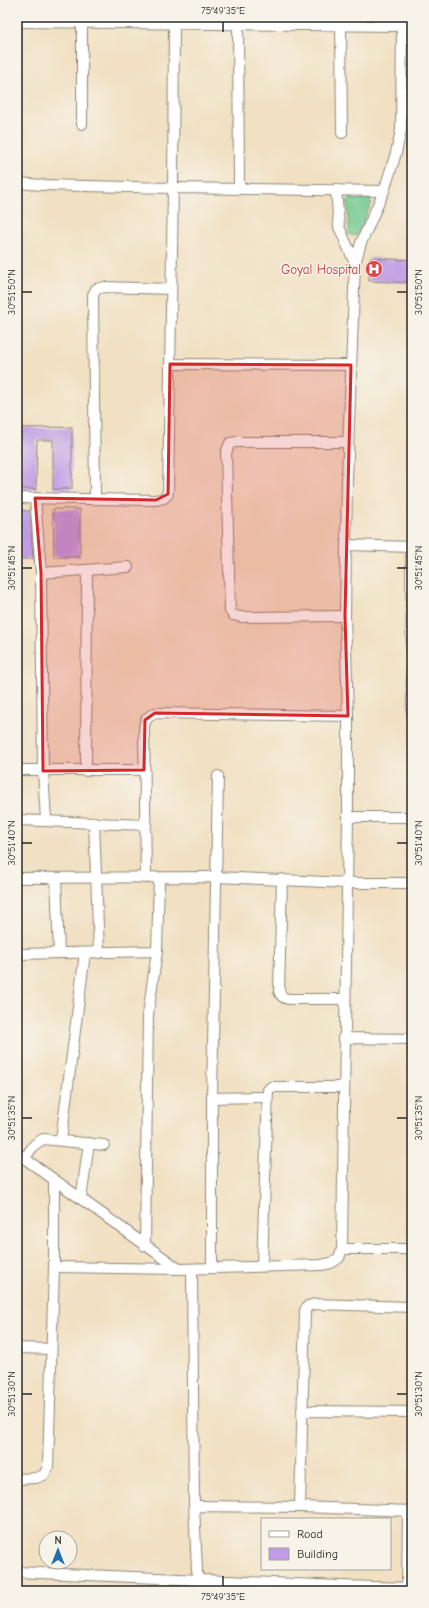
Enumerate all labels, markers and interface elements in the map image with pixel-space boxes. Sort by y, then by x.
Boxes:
text: 75°49'35"E [201,5,245,17]
hospital icon: Goyal Hospital [364,259,384,279]
place label: Goyal Hospital [281,262,361,277]
text: 30°51'50"N [6,269,18,315]
text: 30°51'50"N [413,269,425,315]
text: 30°51'45"N [6,546,18,590]
text: 30°51'45"N [413,546,425,590]
text: 30°51'40"N [6,820,18,866]
text: 30°51'40"N [413,820,425,866]
text: 30°51'35"N [6,1096,18,1140]
text: 30°51'35"N [413,1096,425,1140]
text: 30°51'30"N [6,1371,18,1417]
text: 30°51'30"N [413,1371,425,1417]
legend [261,1518,391,1570]
text: Road [297,1527,323,1541]
north arrow [38,1530,78,1570]
text: N [54,1534,62,1547]
text: Building [297,1547,338,1561]
text: 75°49'35"E [201,1591,245,1603]

